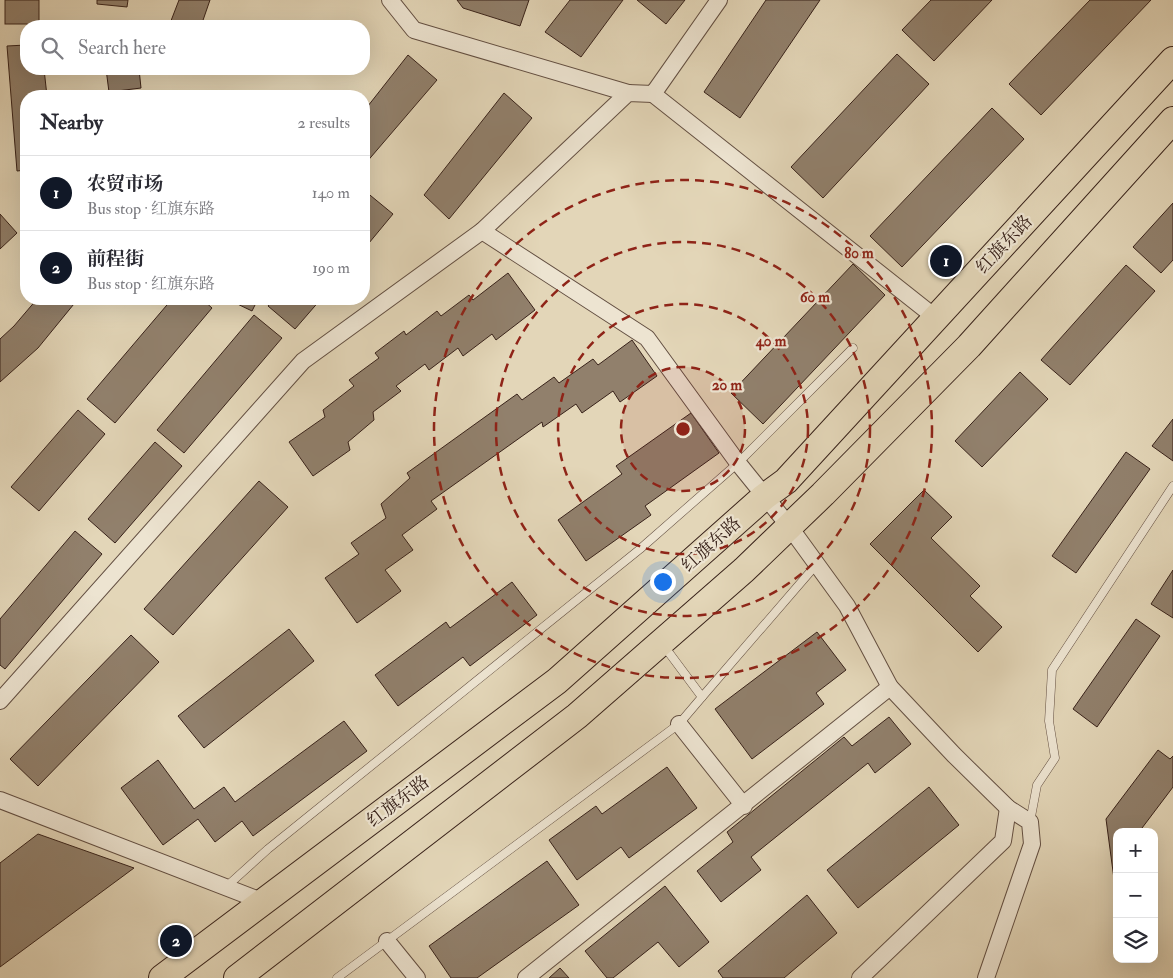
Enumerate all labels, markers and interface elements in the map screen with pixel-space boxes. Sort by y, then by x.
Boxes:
search box [20,20,370,75]
icon: search [38,34,66,62]
text: Search here [78,36,166,60]
text: Nearby [40,109,103,136]
text: 2 results [297,113,350,133]
text: 农贸市场 [87,172,163,196]
text: 1 [53,183,59,203]
text: 140 m [312,183,350,203]
text: Bus stop · 红旗东路 [87,199,215,219]
street label: 红旗东路 [971,210,1037,279]
pin: 1 [930,242,962,280]
text: 80 m [844,244,874,263]
text: 前程街 [87,247,144,271]
text: 2 [52,258,60,278]
text: 190 m [312,258,350,278]
text: Bus stop · 红旗东路 [87,274,215,294]
text: 60 m [800,288,830,307]
text: 40 m [755,332,787,351]
text: 20 m [712,376,742,395]
centre of rings [674,420,692,438]
street label: 红旗东路 [677,512,746,577]
your location [650,569,676,595]
street label: 红旗东路 [363,771,434,832]
map controls [1113,828,1158,963]
button: + [1113,828,1158,873]
button: − [1113,873,1158,918]
button: layers [1113,918,1158,963]
pin: 2 [160,922,192,960]

